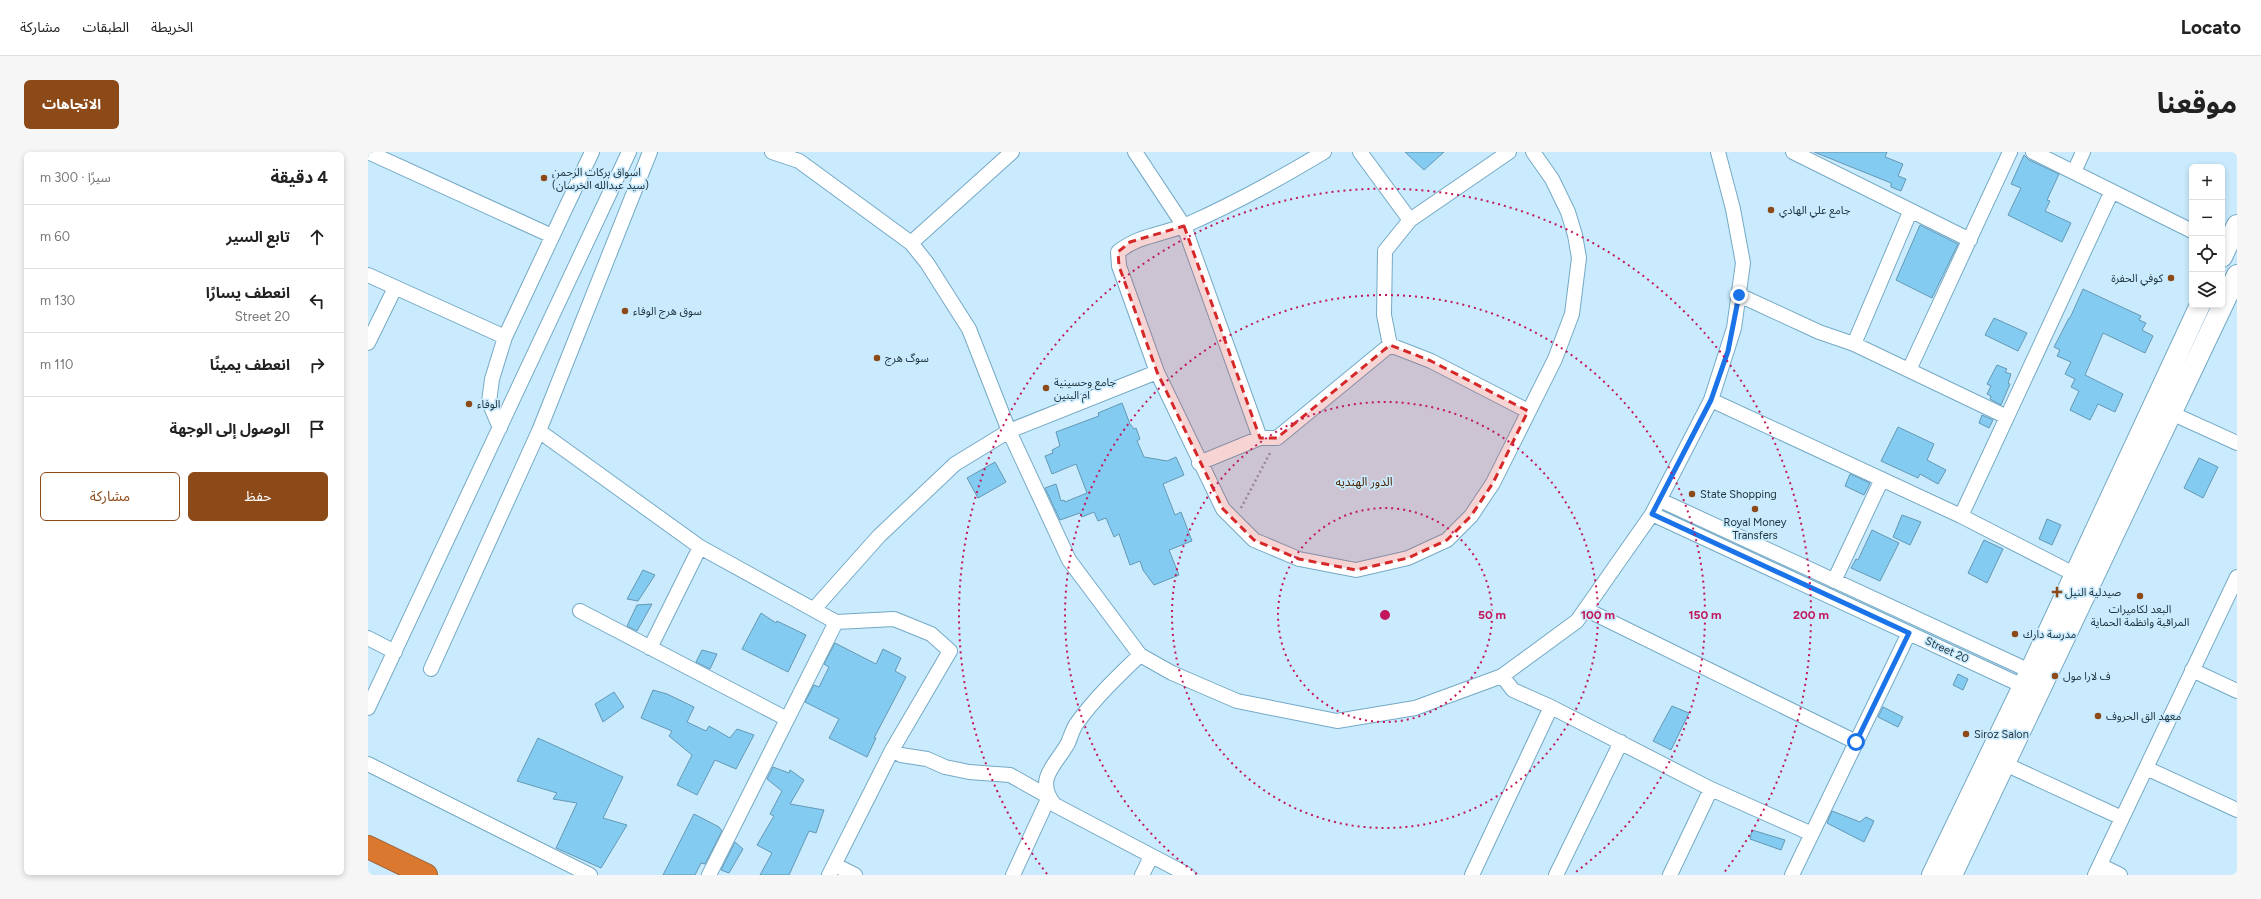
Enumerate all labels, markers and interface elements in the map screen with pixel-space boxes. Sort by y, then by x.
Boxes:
text: Locato [2181,16,2241,39]
text: مشاركة [20,19,60,36]
text: الطبقات [82,19,129,36]
text: الخريطة [151,19,193,36]
button: الاتجاهات [24,80,119,129]
text: موقعنا [2157,86,2237,120]
map controls [2189,164,2225,308]
button: + [2189,164,2225,200]
place label: اسواق بركات الرحمن (سيد عبدالله الخرسان) [552,166,649,192]
text: 4 دقيقة [270,167,328,187]
text: سيرًا · 300 m [40,170,111,185]
marker: اسواق بركات الرحمن (سيد عبدالله الخرسان) [539,173,549,183]
button: − [2189,200,2225,236]
place label: جامع علي الهادي [1779,204,1851,219]
marker: جامع علي الهادي [1766,205,1776,215]
icon: ahead [306,226,328,248]
text: تابع السير [226,228,290,246]
text: 60 m [40,229,70,244]
button: locate [2189,236,2225,272]
place label: كوفي الحفرة [2111,272,2163,287]
button: layers [2189,272,2225,308]
marker: كوفي الحفرة [2166,273,2176,283]
text: انعطف يسارًا [206,284,290,302]
route end [1730,286,1748,304]
icon: left [306,290,328,312]
text: 130 m [40,293,75,308]
place label: سوق هرج الوفاء [633,305,702,319]
marker: سوق هرج الوفاء [620,306,630,316]
text: Street 20 [235,309,290,324]
place label: سوگ هرج [885,352,929,366]
marker: سوگ هرج [872,353,882,363]
icon: right [306,354,328,376]
text: انعطف يمينًا [210,356,290,374]
text: 110 m [40,357,73,372]
place label: جامع وحسينية ام البنين [1054,376,1117,403]
marker: جامع وحسينية ام البنين [1041,383,1051,393]
place label: الوفاء [477,398,500,411]
marker: الوفاء [464,399,474,409]
icon: arrive [306,418,328,440]
text: الوصول إلى الوجهة [170,420,290,438]
button: مشاركة [40,472,180,521]
button: حفظ [188,472,328,521]
district label: الدور الهنديه [1335,475,1393,489]
place label: State Shopping [1700,488,1777,501]
marker: State Shopping [1687,489,1697,499]
marker: Royal Money Transfers [1750,504,1760,514]
place label: Royal Money Transfers [1724,516,1787,542]
place label: صيدلية النيل [2065,586,2121,599]
marker: صيدلية النيل [2052,587,2062,597]
marker: البعد لكاميرات المراقبة وانظمة الحماية [2135,591,2145,601]
place label: البعد لكاميرات المراقبة وانظمة الحماية [2091,603,2189,629]
centre of rings [1378,608,1392,622]
text: 50 m [1478,608,1506,622]
text: 100 m [1581,608,1615,622]
text: 150 m [1688,608,1722,622]
text: 200 m [1793,608,1829,622]
place label: مدرسة دارك [2023,628,2077,641]
marker: مدرسة دارك [2010,629,2020,639]
street label: Street 20 [1923,634,1971,666]
place label: ف لارا مول [2063,670,2111,683]
marker: ف لارا مول [2050,671,2060,681]
place label: معهد الق الحروف [2106,710,2182,723]
marker: معهد الق الحروف [2093,711,2103,721]
place label: Siroz Salon [1974,728,2029,741]
marker: Siroz Salon [1961,729,1971,739]
route start [1847,733,1865,751]

